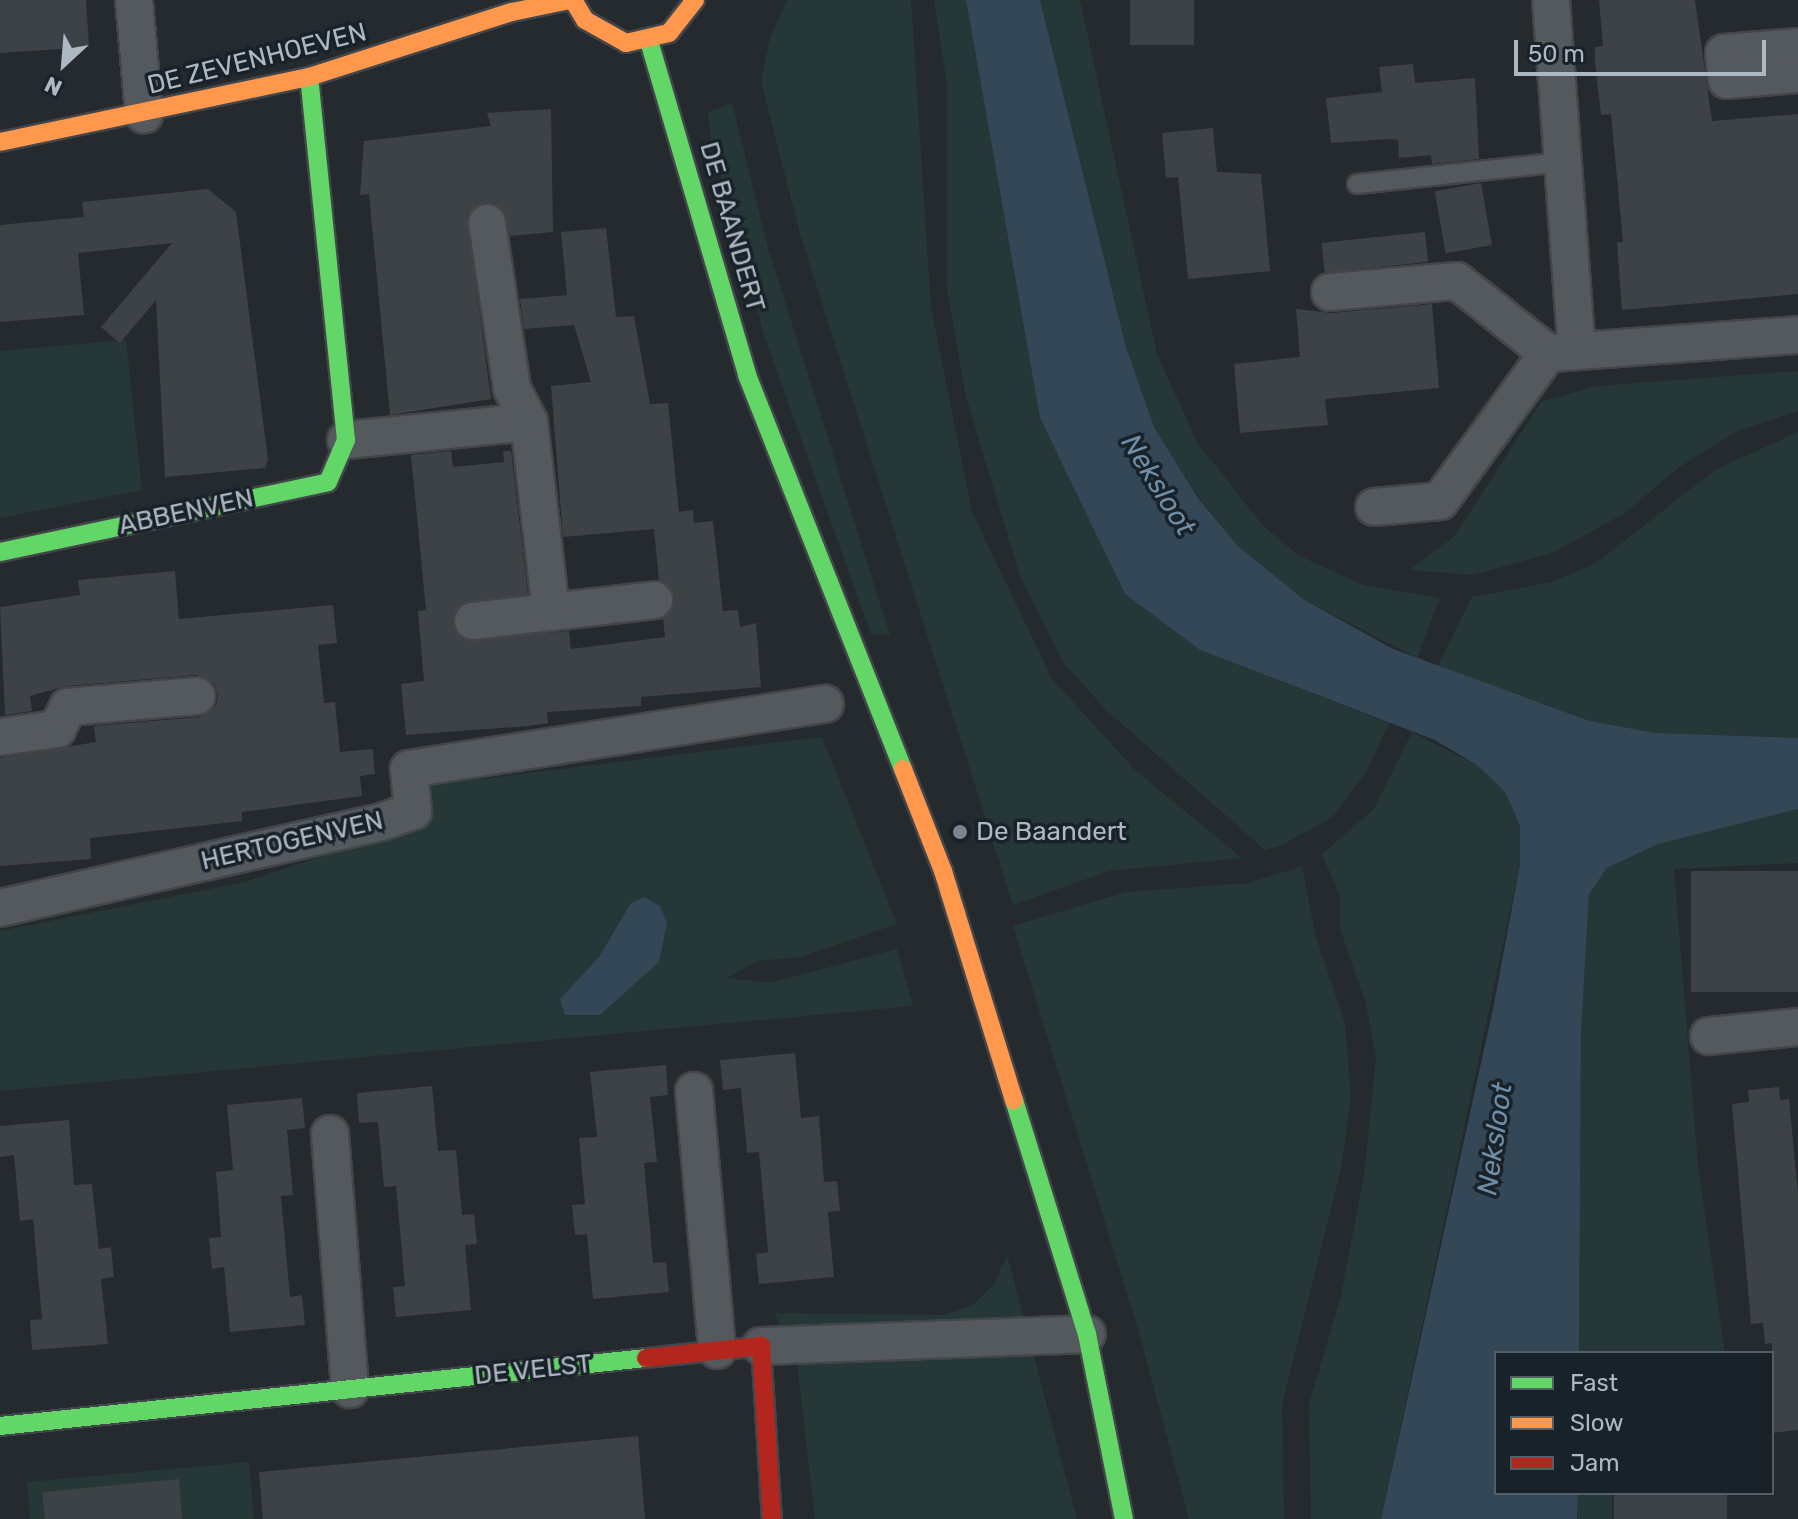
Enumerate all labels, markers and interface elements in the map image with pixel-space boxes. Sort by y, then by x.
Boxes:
street label: DE ZEVENHOEVEN [144,17,370,101]
north arrow [24,24,104,104]
scale bar [1518,24,1770,74]
text: 50 m [1528,40,1585,68]
text: N [40,70,66,102]
street label: DE BAANDERT [693,138,771,316]
water label: Neksloot [1114,428,1202,542]
street label: ABBENVEN [116,483,256,541]
street label: HERTOGENVEN [198,805,386,877]
place label: De Baandert [976,816,1127,848]
marker: De Baandert [951,823,969,841]
water label: Neksloot [1470,1081,1520,1197]
street label: DE VELST [472,1348,594,1392]
legend [1494,1351,1774,1495]
text: Fast [1570,1369,1618,1397]
text: Slow [1570,1409,1623,1437]
text: Jam [1570,1449,1620,1477]

